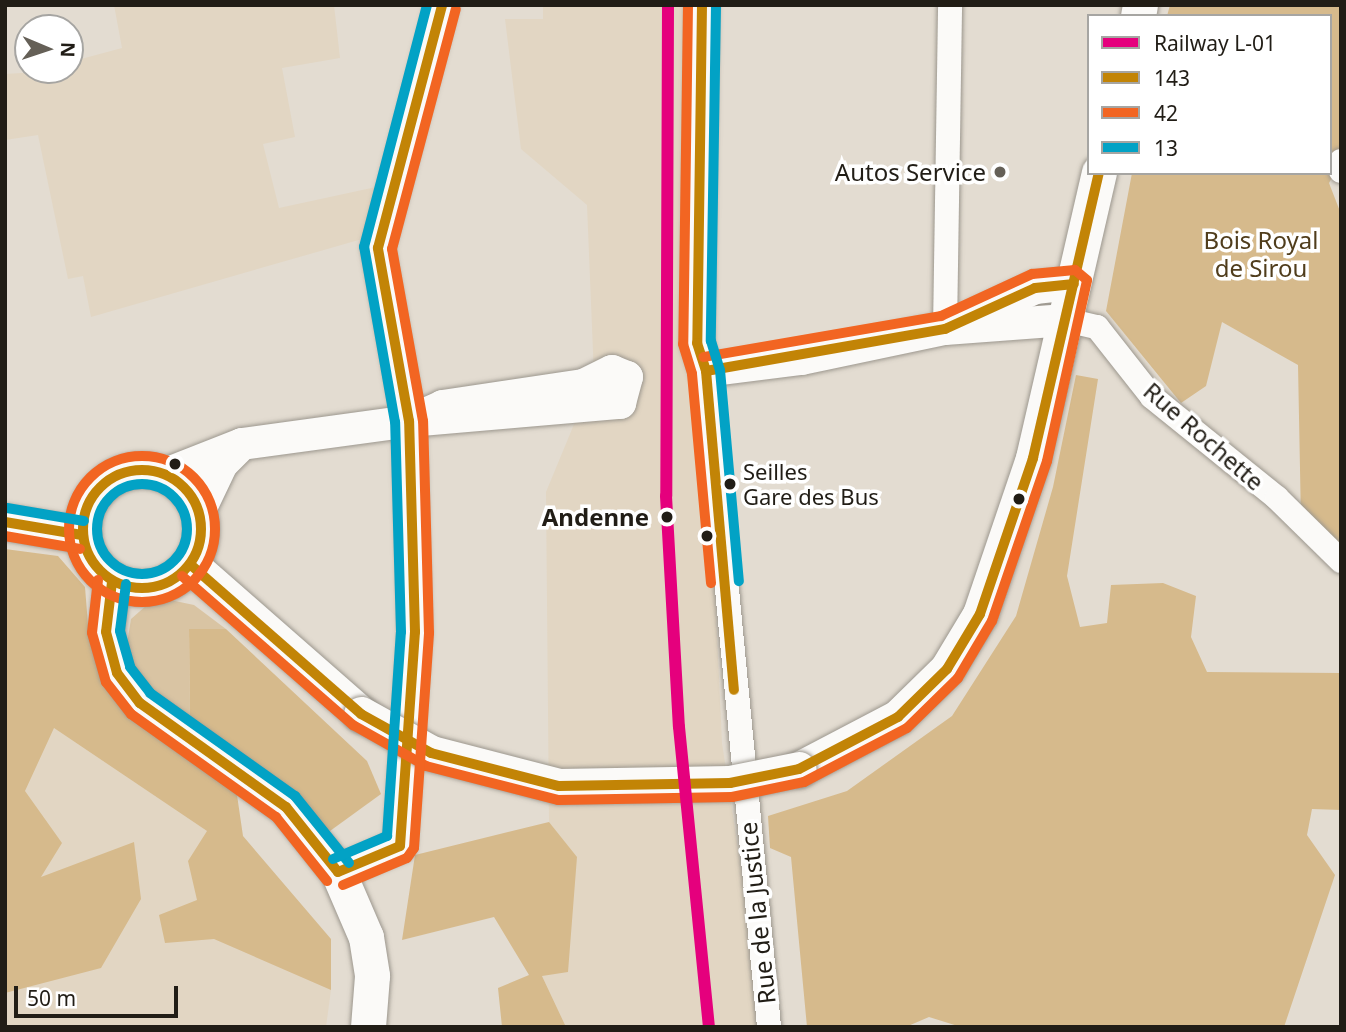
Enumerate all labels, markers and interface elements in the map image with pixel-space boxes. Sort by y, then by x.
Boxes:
north arrow [14,14,84,84]
legend [1087,14,1332,175]
text: Railway L-01 [1154,29,1276,57]
text: N [55,41,81,58]
text: 143 [1154,64,1190,92]
text: 42 [1154,99,1178,127]
text: 13 [1154,134,1178,162]
place label: Autos Service [835,158,986,186]
marker: Autos Service [992,164,1008,180]
park label: Bois Royal de Sirou [1204,226,1318,282]
street label: Rue Rochette [1138,376,1270,496]
unlabelled marker [168,457,182,471]
place label: Seilles Gare des Bus [743,458,879,510]
marker: Seilles Gare des Bus [723,477,737,491]
unlabelled marker [1012,492,1026,506]
place label: Andenne [542,503,649,531]
marker: Andenne [655,505,679,529]
unlabelled marker [700,529,714,543]
street label: Rue de la Justice [733,821,781,1005]
scale bar [18,972,182,1016]
text: 50 m [27,984,76,1012]

